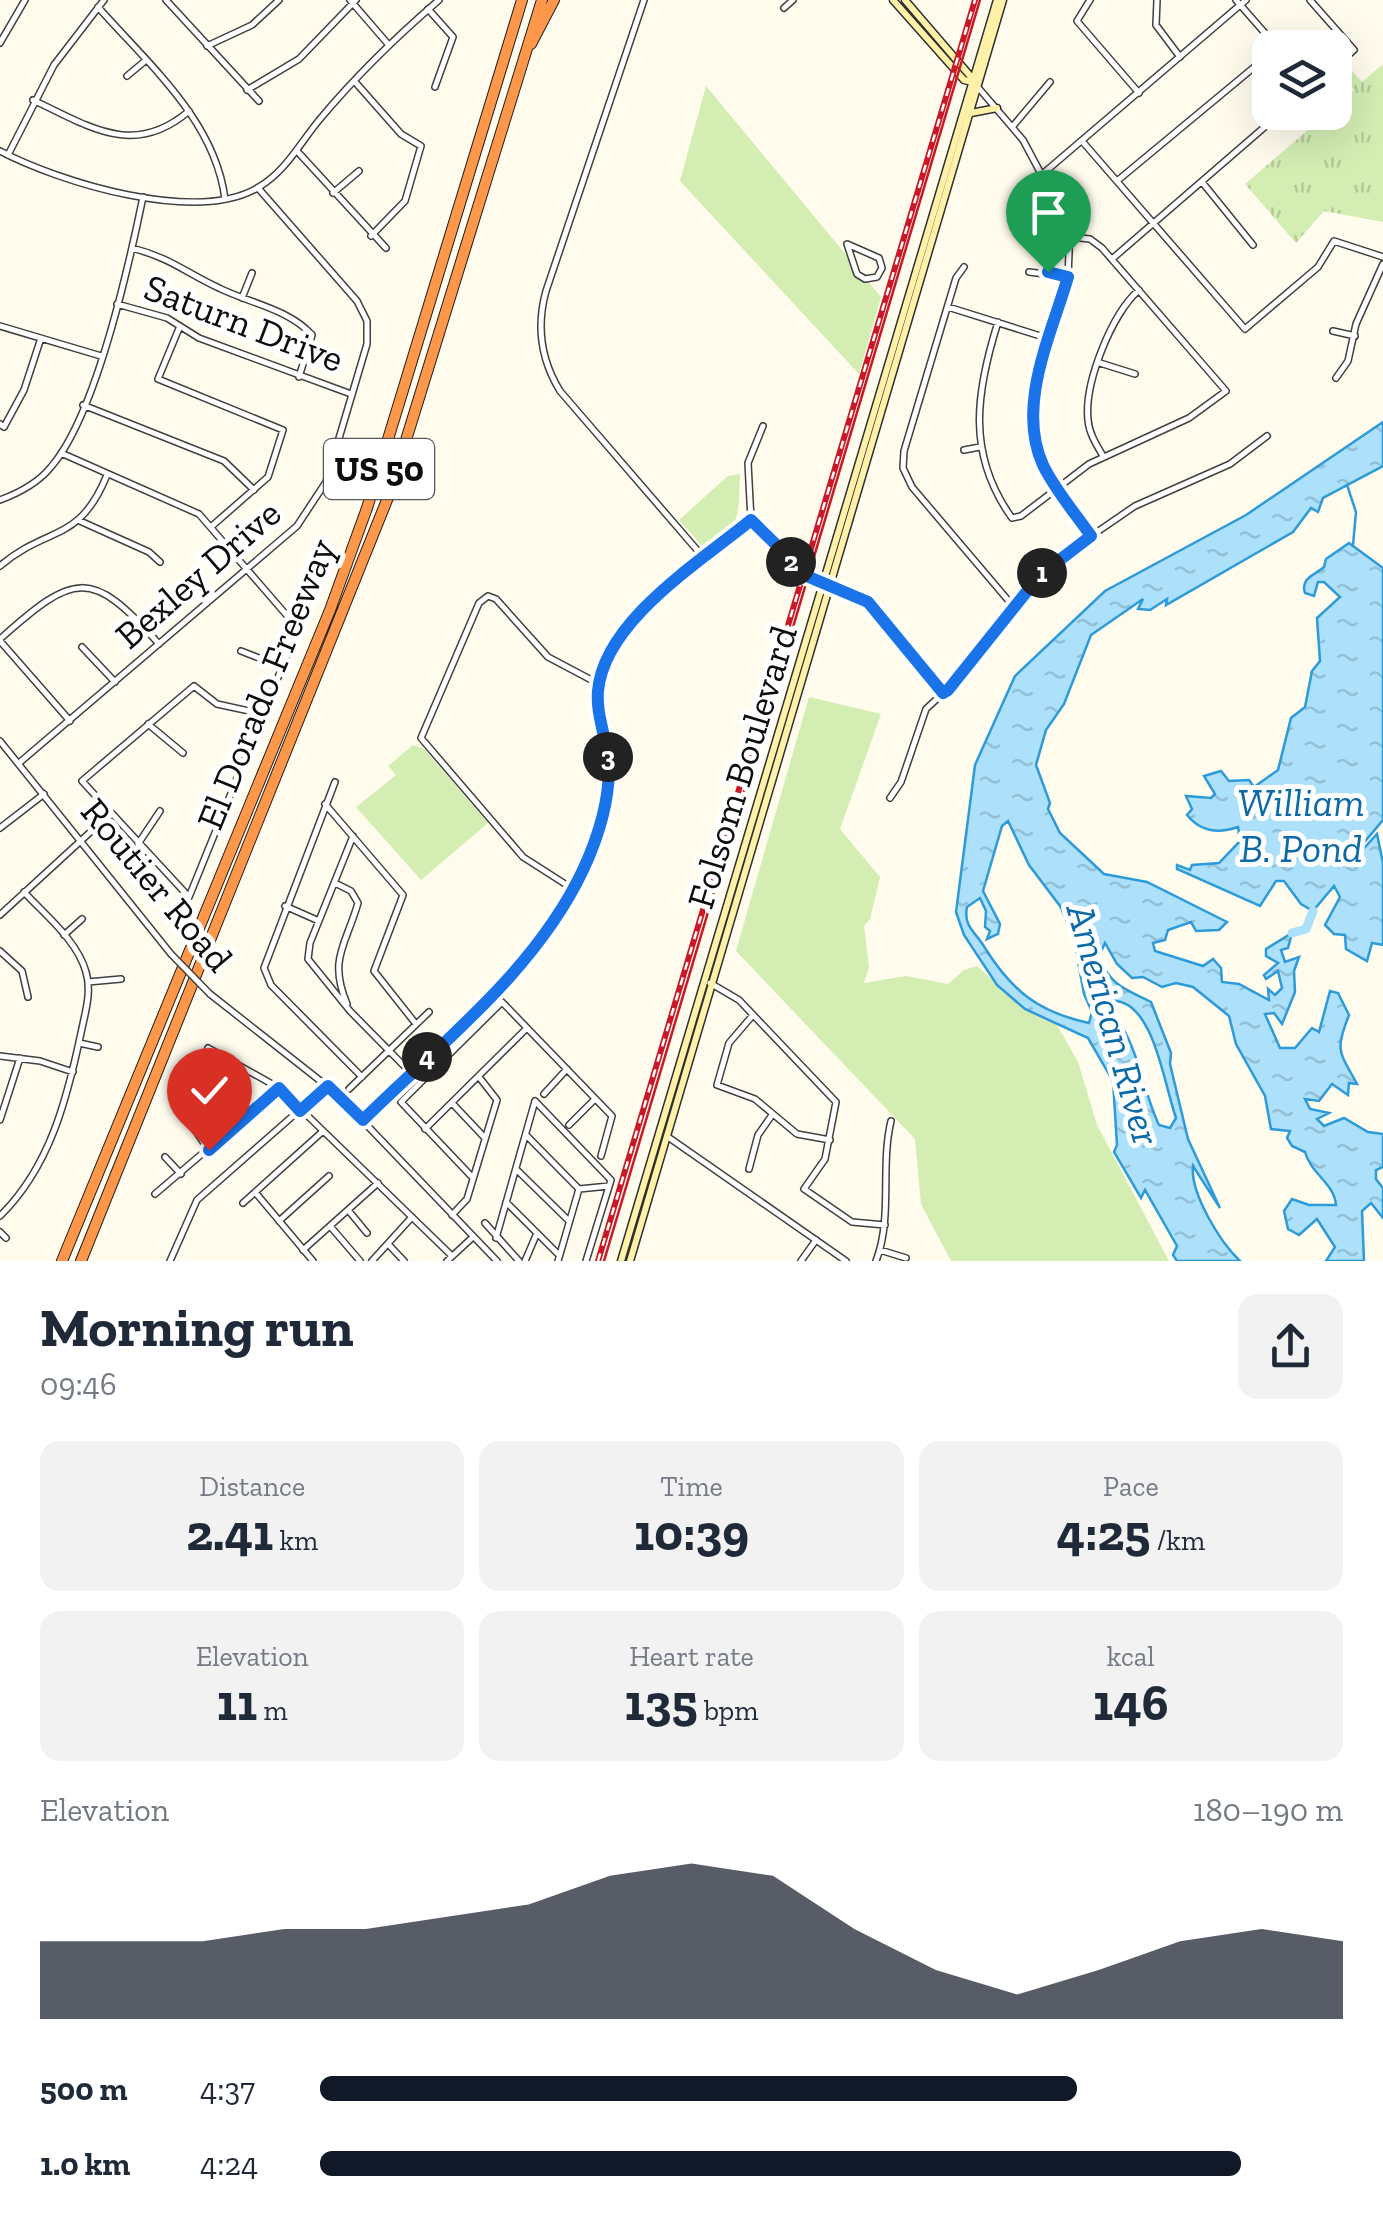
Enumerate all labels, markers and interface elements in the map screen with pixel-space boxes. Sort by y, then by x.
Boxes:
map controls [1252,30,1352,130]
button: layers [1252,30,1352,130]
pin [1006,170,1091,273]
icon: arrive [1021,185,1076,240]
street label: Saturn Drive [138,264,350,382]
road number: US 50 [324,439,434,499]
street label: Bexley Drive [106,490,290,658]
street label: El Dorado Freeway [187,531,345,836]
pin: 2 [766,537,816,587]
text: 2 [783,545,799,578]
pin: 1 [1017,548,1067,598]
text: 1 [1036,556,1048,589]
street label: Folsom Boulevard [677,620,807,914]
pin: 3 [583,732,633,782]
text: 3 [601,740,615,773]
water label: William B. Pond [1238,778,1365,872]
street label: Routier Road [71,789,243,981]
water label: American River [1056,897,1171,1150]
pin: 4 [402,1032,452,1082]
text: 4 [419,1040,435,1073]
pin [167,1048,252,1151]
icon: check [182,1063,237,1118]
text: Morning run [40,1294,354,1360]
button: share [1238,1294,1343,1399]
text: 09:46 [40,1365,117,1403]
text: Distance [199,1470,305,1503]
text: Time [660,1470,723,1503]
text: Pace [1103,1470,1159,1503]
text: 2.41 [186,1503,273,1563]
text: 10:39 [634,1503,749,1563]
text: 4:25 [1057,1503,1150,1563]
text: km [273,1524,318,1557]
text: /km [1150,1524,1205,1557]
text: Elevation [196,1640,309,1673]
text: Heart rate [629,1640,754,1673]
text: kcal [1107,1640,1155,1673]
text: 11 [217,1673,257,1733]
text: 135 [625,1673,698,1733]
text: 146 [1093,1673,1169,1733]
text: m [257,1694,288,1727]
text: bpm [698,1694,758,1727]
text: Elevation [40,1791,169,1829]
text: 180–190 m [1193,1791,1343,1829]
text: 500 m [40,2070,128,2108]
text: 4:37 [200,2070,255,2108]
text: 1.0 km [40,2145,130,2183]
text: 4:24 [200,2145,258,2183]

